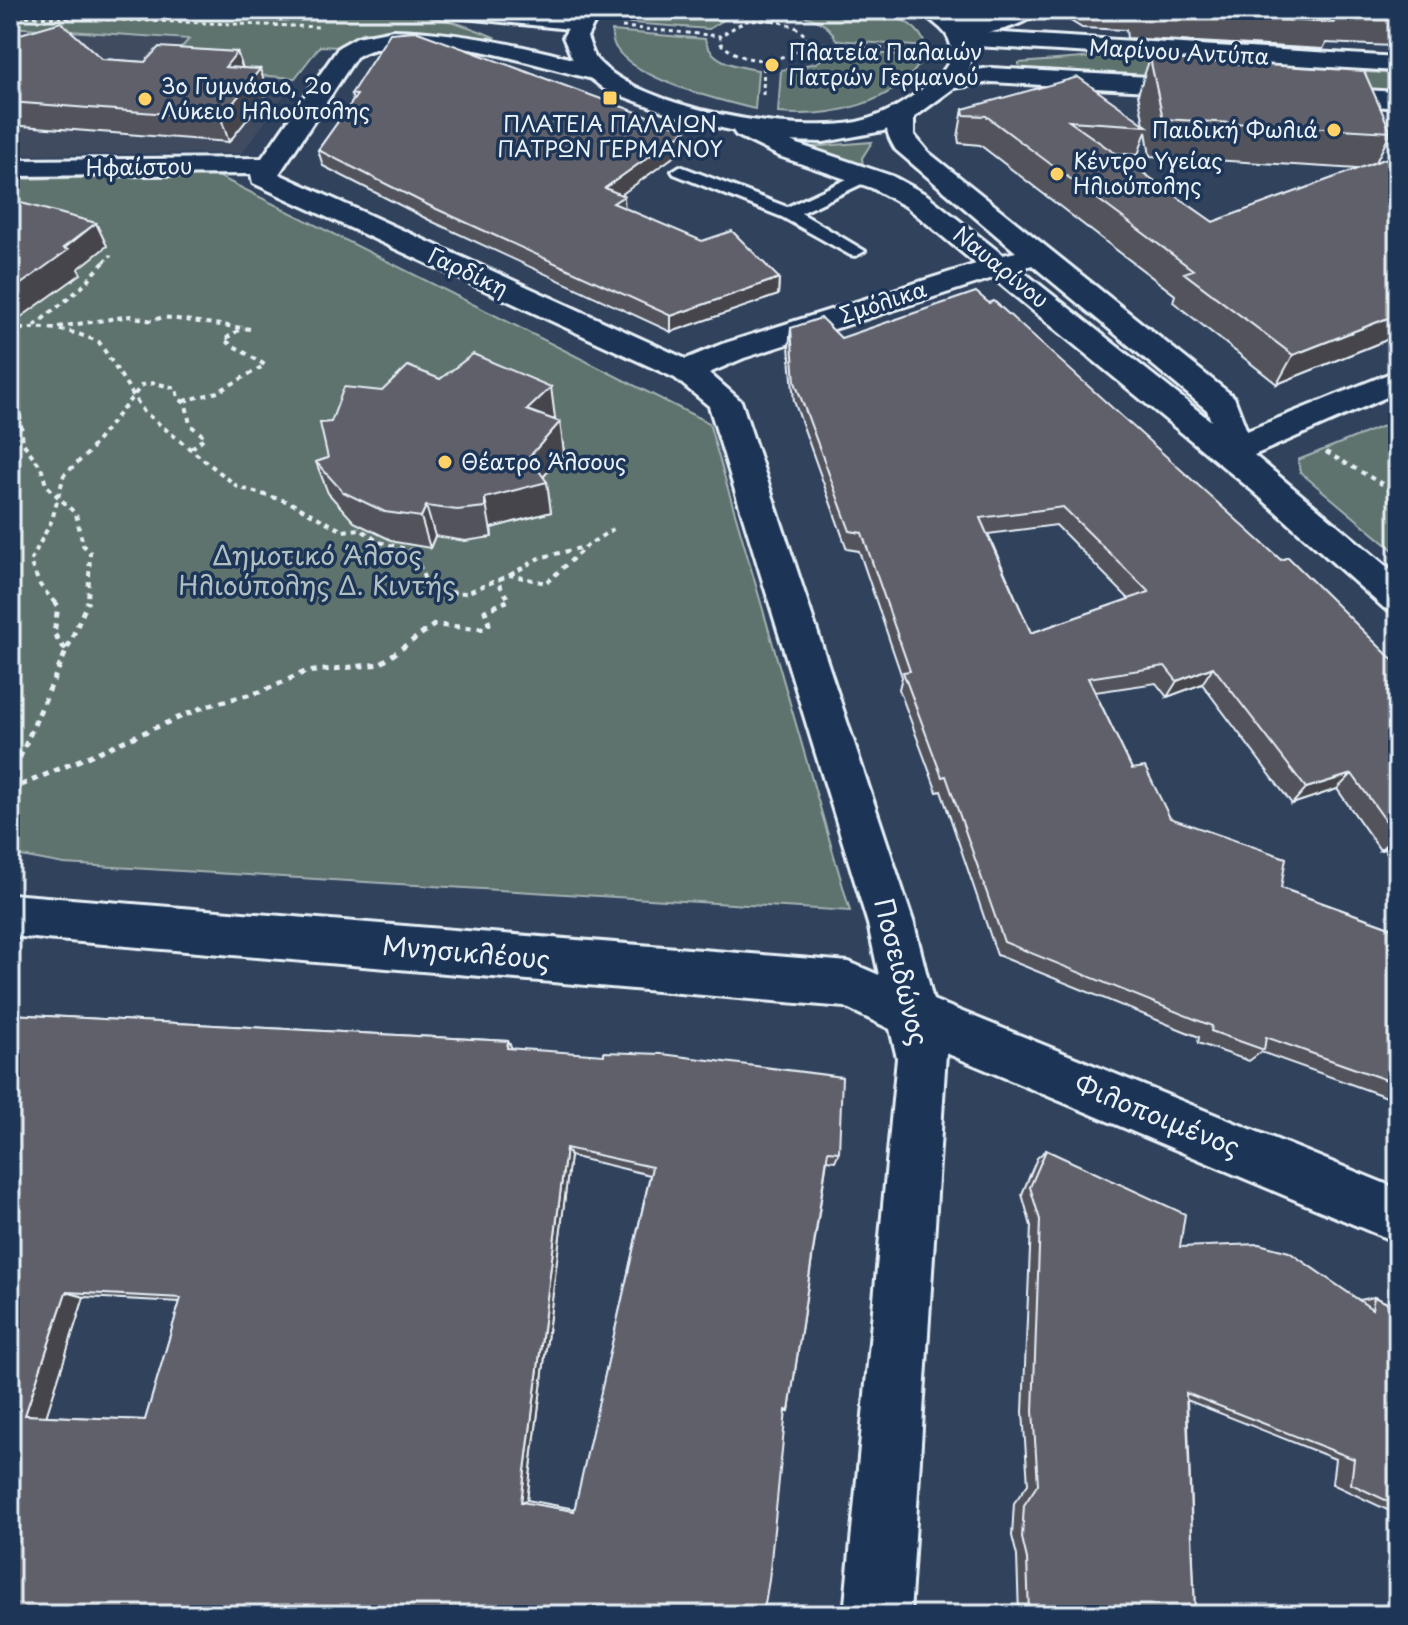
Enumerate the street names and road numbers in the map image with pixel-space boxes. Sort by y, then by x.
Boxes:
street label: Μαρίνου Αντύπα [1088,29,1270,72]
street label: Ηφαίστου [85,148,193,183]
street label: Ναυαρίνου [947,217,1057,315]
street label: Γαρδίκη [423,238,514,304]
street label: Σμόλικα [835,271,930,330]
street label: Ποσειδώνος [865,894,940,1049]
street label: Μνησικλέους [381,925,552,978]
street label: Φιλοποιμένος [1069,1064,1246,1166]

